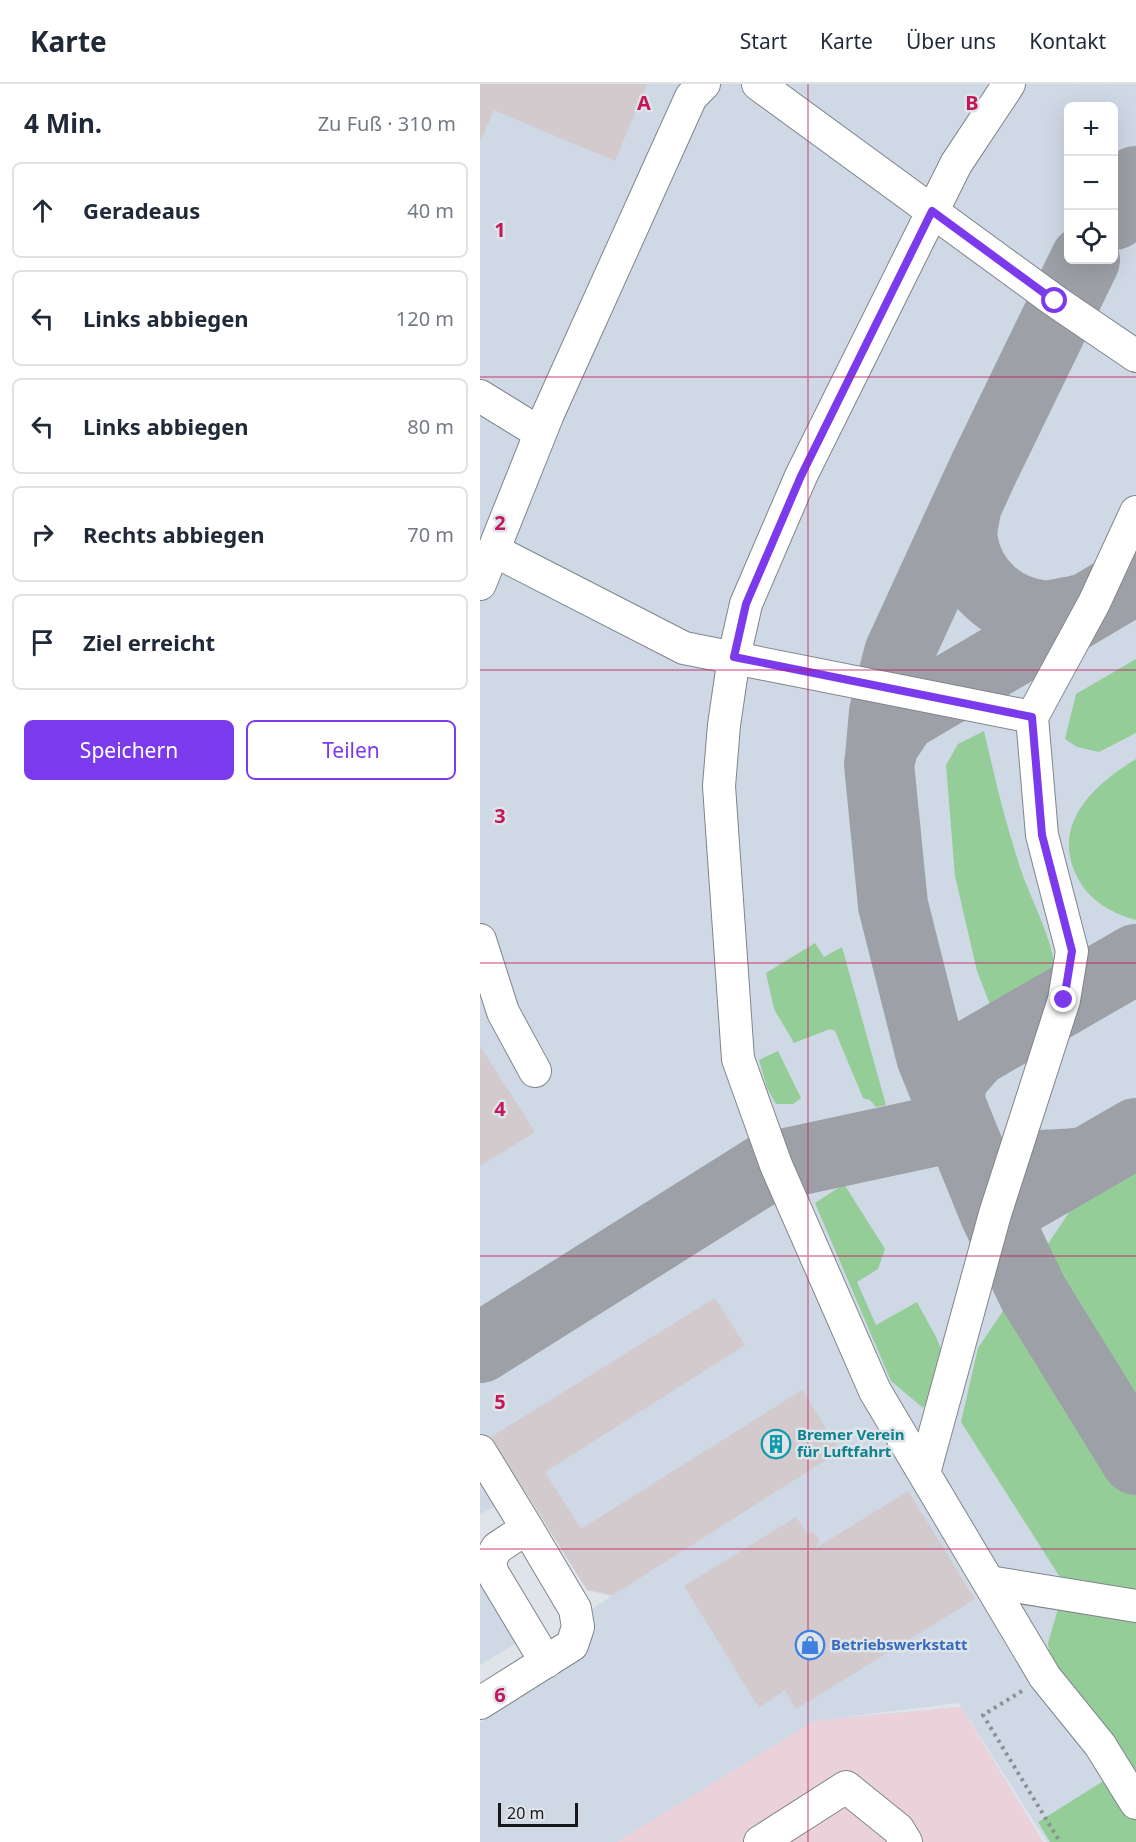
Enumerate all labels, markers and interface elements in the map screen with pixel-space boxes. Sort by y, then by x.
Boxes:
text: Karte [30,22,107,60]
text: Start [740,27,787,55]
text: Karte [820,27,873,55]
text: Über uns [906,27,996,55]
text: Kontakt [1029,27,1106,55]
text: A [637,89,651,116]
text: B [965,89,979,116]
map controls [1064,102,1118,264]
button: + [1064,102,1118,156]
text: 4 Min. [24,105,102,141]
text: Zu Fuß · 310 m [318,110,456,137]
button: − [1064,156,1118,210]
icon: ahead [26,194,59,227]
text: Geradeaus [83,195,200,225]
text: 40 m [407,197,454,224]
button: locate [1064,210,1118,264]
text: 1 [494,216,506,243]
route start [1041,287,1067,313]
icon: left [26,302,59,335]
text: Links abbiegen [83,303,249,333]
text: 120 m [396,305,454,332]
icon: left [26,410,59,443]
text: Links abbiegen [83,411,249,441]
text: 80 m [407,413,454,440]
text: 2 [494,509,506,536]
icon: right [26,518,59,551]
text: Rechts abbiegen [83,519,265,549]
text: 70 m [407,521,454,548]
icon: arrive [26,626,59,659]
text: Ziel erreicht [83,627,215,657]
button: Speichern [24,720,234,780]
button: Teilen [246,720,456,780]
text: 3 [494,802,506,829]
route end [1050,986,1076,1012]
text: 4 [494,1095,506,1122]
text: 5 [494,1388,506,1415]
place label: Bremer Verein für Luftfahrt [797,1424,905,1461]
building icon: Bremer Verein für Luftfahrt [760,1428,792,1460]
shop icon: Betriebswerkstatt [794,1629,826,1661]
place label: Betriebswerkstatt [831,1634,968,1654]
text: 6 [494,1681,506,1708]
scale bar [498,1800,578,1828]
text: 20 m [507,1802,544,1824]

